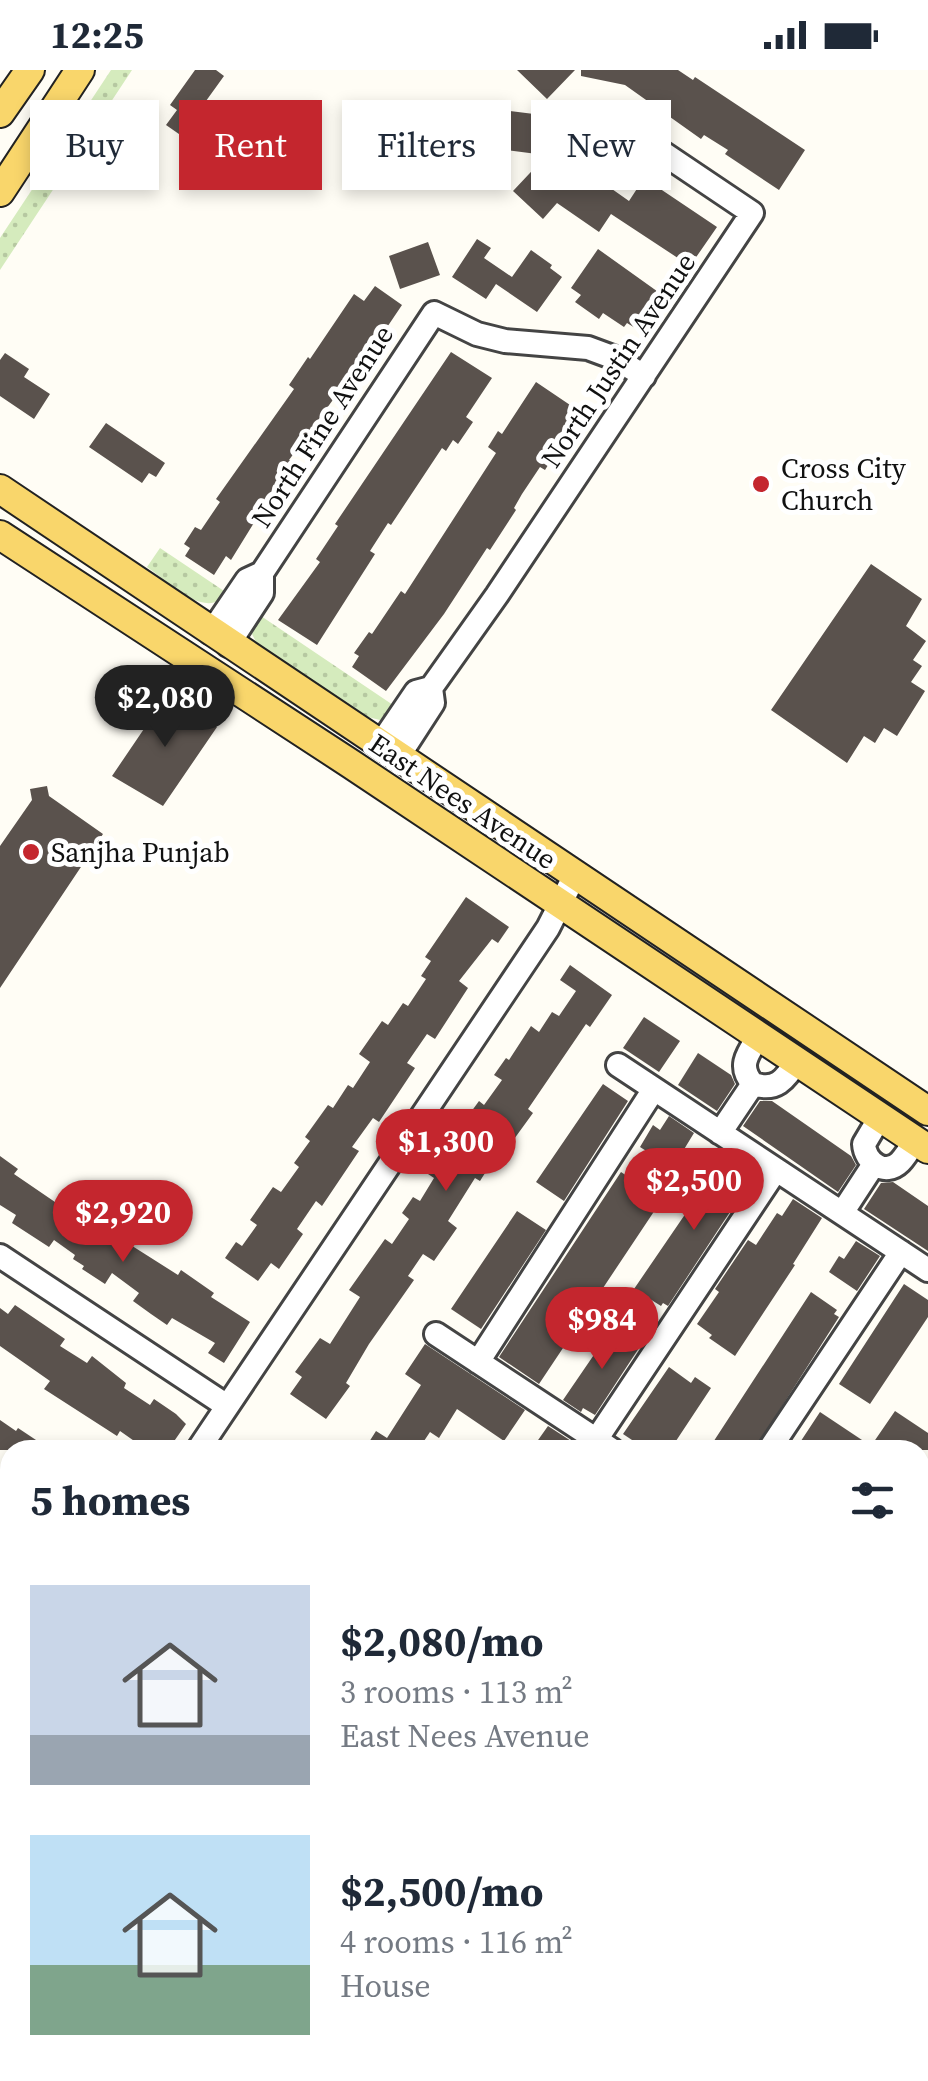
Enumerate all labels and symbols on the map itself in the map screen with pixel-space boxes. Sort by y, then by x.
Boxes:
street label: North Justin Avenue [532,245,704,475]
street label: North Fine Avenue [242,317,402,535]
place label: Cross City Church [781,449,907,519]
marker: Cross City Church [750,473,772,495]
pin: $2,080 [84,665,246,750]
street label: East Nees Avenue [362,724,564,878]
place label: Sanjha Punjab [51,833,230,871]
marker: Sanjha Punjab [20,841,42,863]
pin: $1,300 [365,1109,527,1194]
pin: $2,500 [613,1148,775,1233]
pin: $2,920 [42,1180,204,1265]
pin: $984 [543,1287,661,1372]

